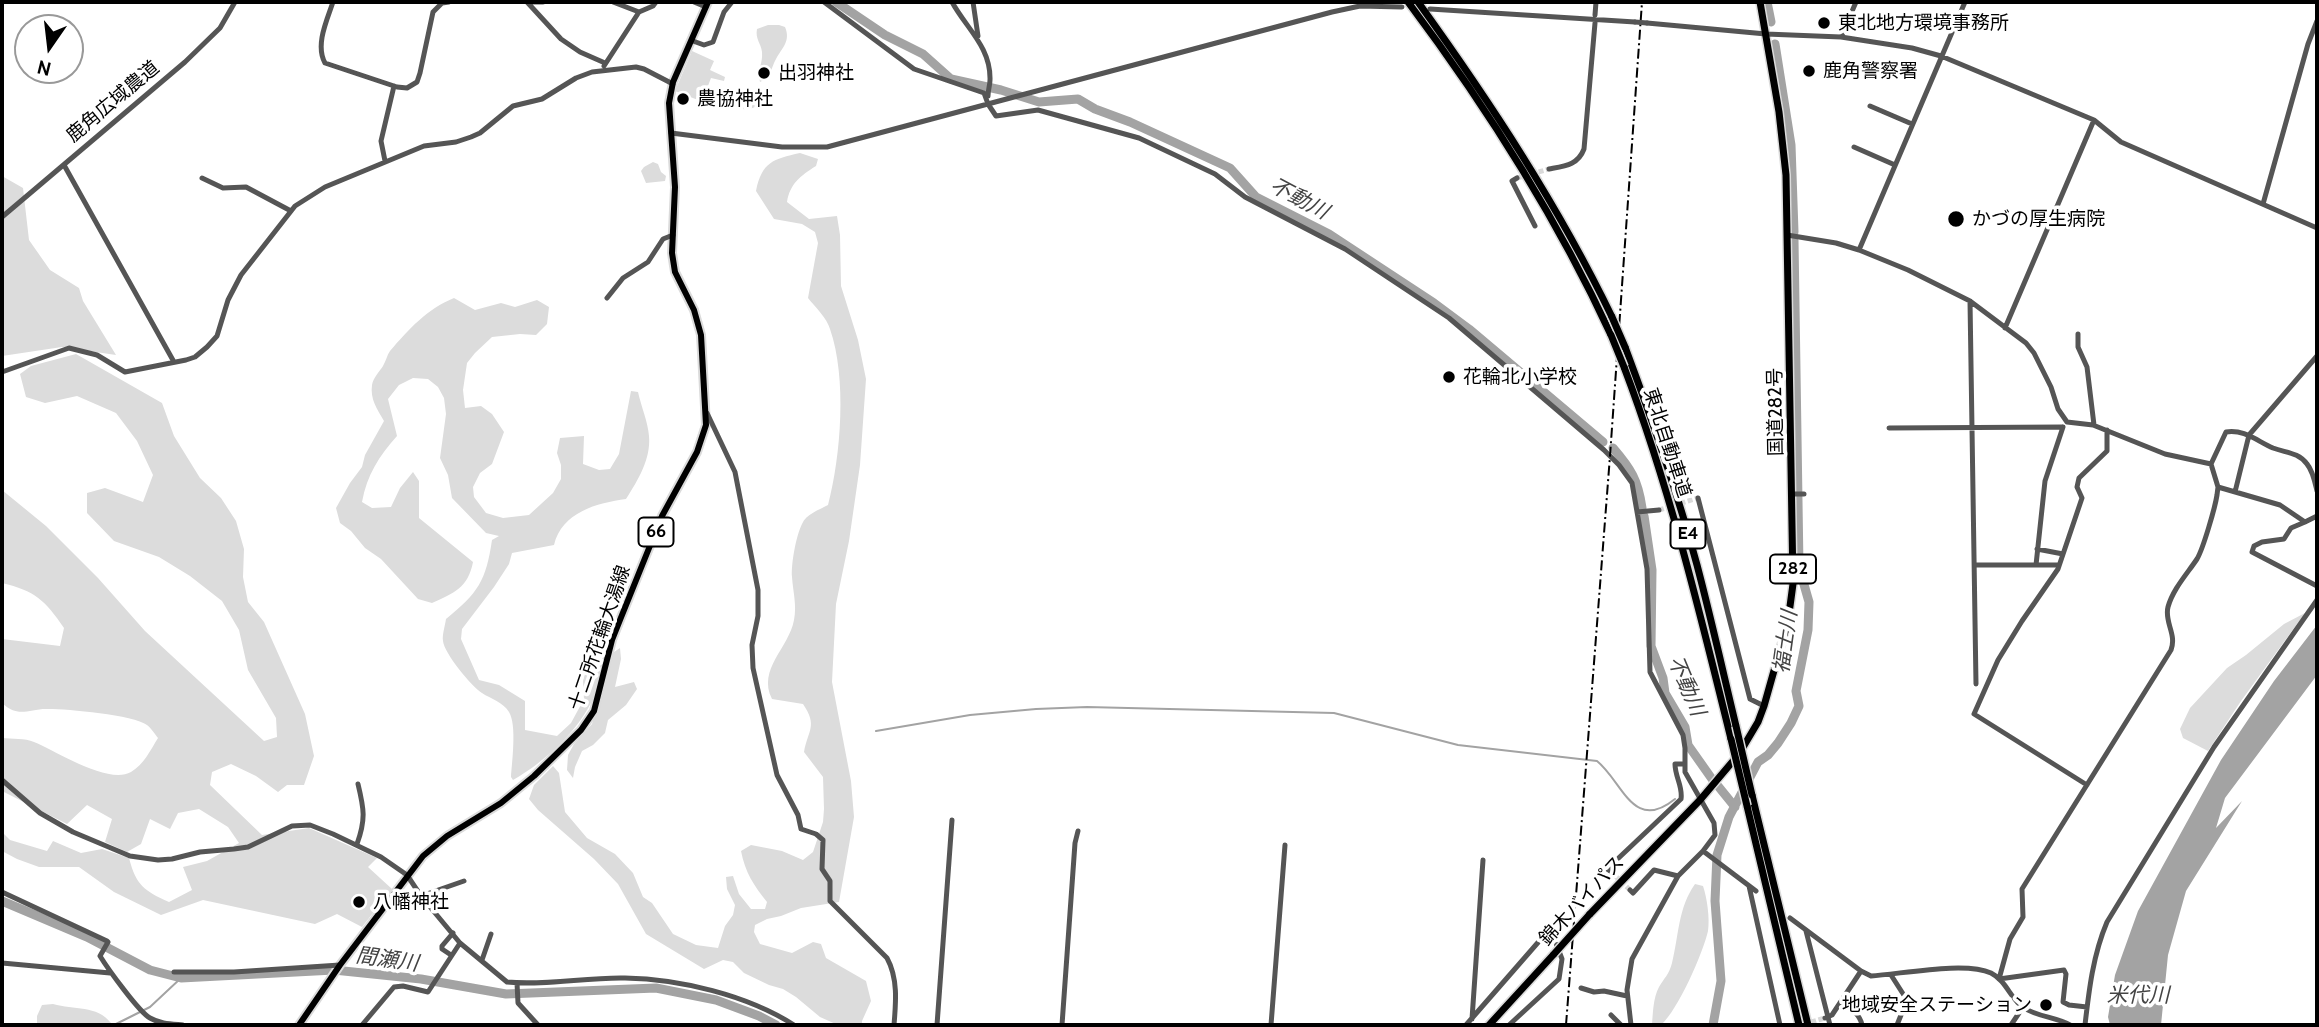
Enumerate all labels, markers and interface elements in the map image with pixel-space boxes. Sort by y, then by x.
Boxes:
place label: 東北地方環境事務所 [1838,12,2009,34]
north arrow [14,14,84,84]
marker: 東北地方環境事務所 [1816,15,1832,31]
text: N [35,55,54,81]
street label: 鹿角広域農道 [62,57,164,147]
place label: 鹿角警察署 [1823,60,1918,82]
place label: 出羽神社 [778,62,854,84]
marker: 鹿角警察署 [1801,63,1817,79]
marker: 出羽神社 [756,65,772,81]
place label: 農協神社 [697,88,773,110]
marker: 農協神社 [675,91,691,107]
water label: 不動川 [1265,173,1333,225]
place label: かづの厚生病院 [1972,208,2105,230]
marker: かづの厚生病院 [1946,209,1966,229]
place label: 花輪北小学校 [1463,366,1577,388]
street label: 国道282号 [1764,368,1788,456]
marker: 花輪北小学校 [1441,369,1457,385]
street label: 東北自動車道 [1639,385,1695,501]
road number: 66 [638,518,674,546]
road number: E4 [1670,520,1706,548]
road number: 282 [1770,554,1816,584]
street label: 十二所花輪大湯線 [564,562,636,714]
water label: 福士川 [1769,609,1803,675]
water label: 不動川 [1662,652,1710,720]
street label: 錦木バイパス [1535,852,1629,950]
place label: 八幡神社 [373,891,449,913]
marker: 八幡神社 [351,894,367,910]
water label: 間瀬川 [354,943,420,977]
water label: 米代川 [2107,983,2169,1009]
place label: 地域安全ステーション [1842,994,2032,1016]
marker: 地域安全ステーション [2038,997,2054,1013]

